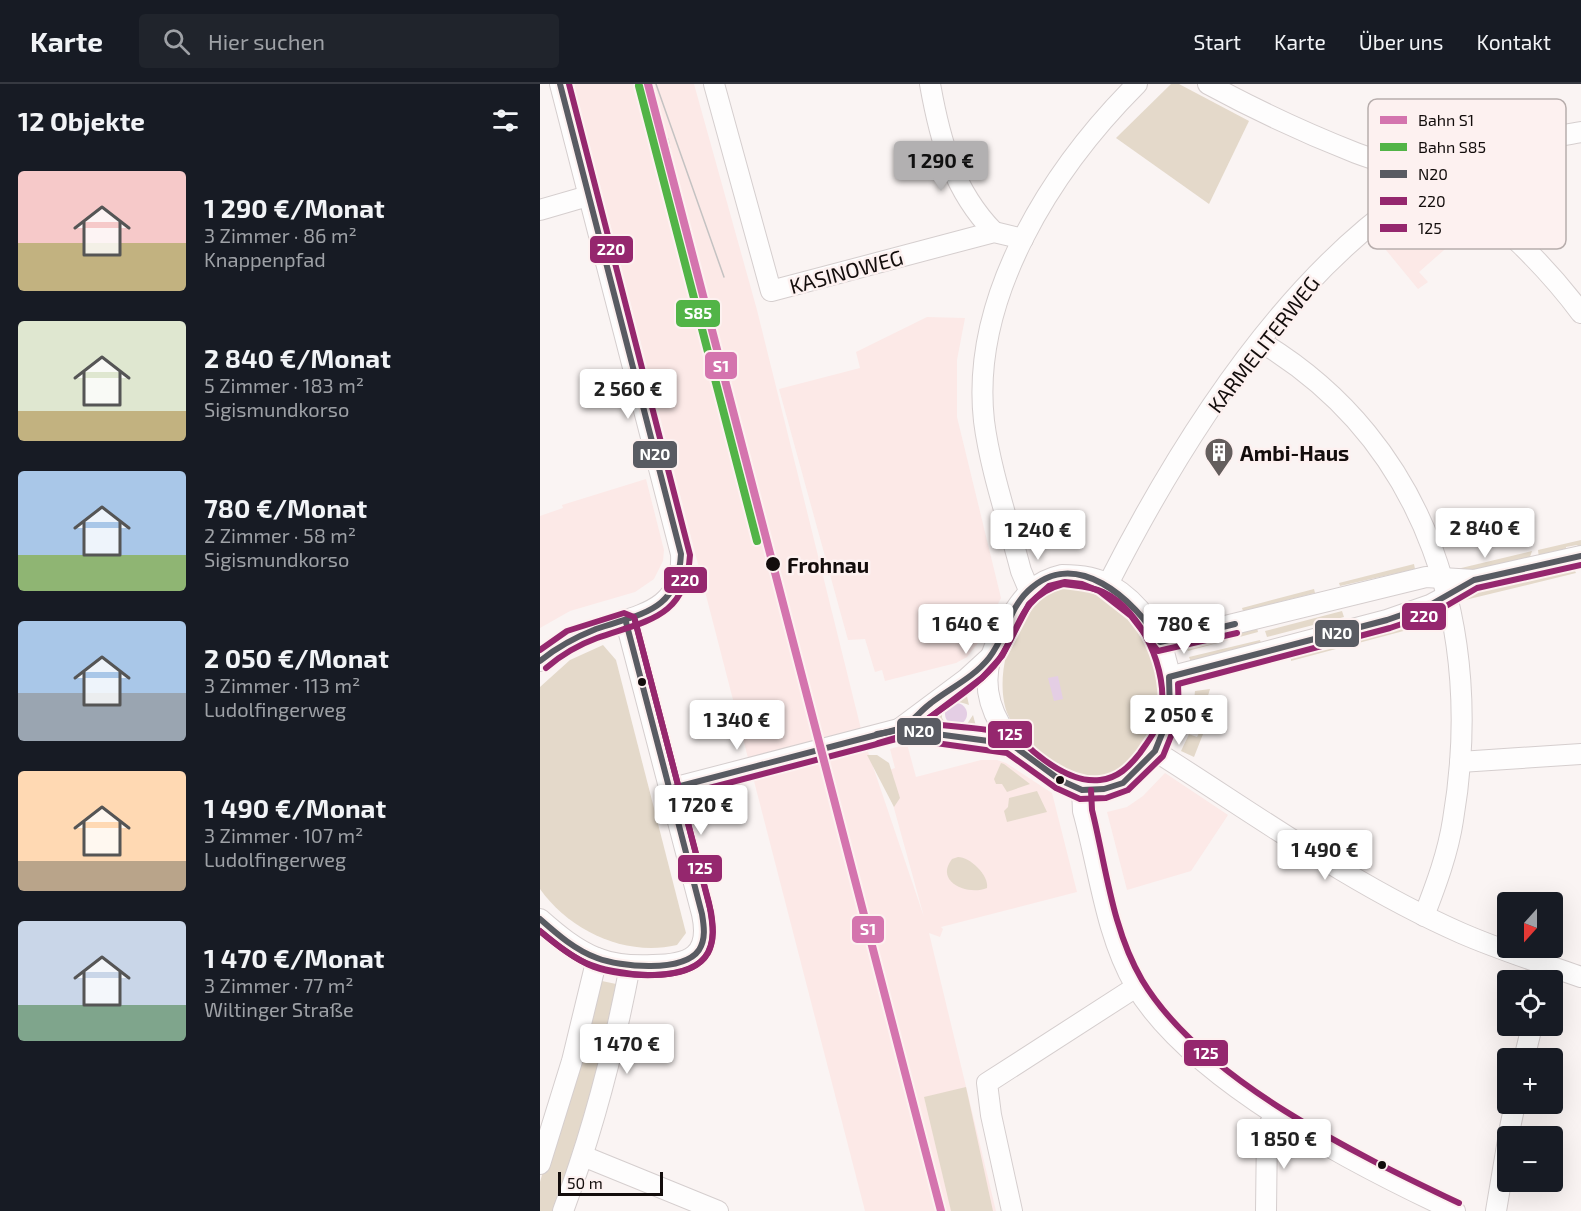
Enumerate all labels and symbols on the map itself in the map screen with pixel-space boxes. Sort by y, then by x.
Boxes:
legend [1368,99,1566,249]
text: Bahn S1 [1418,110,1474,129]
text: Bahn S85 [1418,137,1486,156]
pin: 1 290 € [886,141,996,192]
text: N20 [1418,164,1448,183]
text: 220 [1418,191,1446,210]
text: 125 [1418,218,1442,237]
line badge: 220 [589,235,634,264]
text: 220 [597,239,625,258]
street label: KASINOWEG [787,244,905,298]
street label: KARMELITERWEG [1202,271,1324,417]
line badge: S85 [675,299,721,328]
text: S85 [684,303,712,322]
line badge: S1 [704,351,738,380]
text: S1 [713,356,729,375]
pin: 2 560 € [573,369,683,420]
building icon: Ambi-Haus [1203,436,1235,478]
line badge: N20 [632,440,678,469]
place label: Ambi-Haus [1240,440,1349,465]
text: N20 [640,444,670,463]
pin: 2 840 € [1430,508,1540,559]
pin: 1 240 € [983,510,1093,561]
place label: Frohnau [787,552,869,577]
marker: Frohnau [764,555,782,573]
line badge: 220 [663,566,708,594]
text: 220 [671,570,699,589]
line badge: 220 [1401,602,1447,631]
pin: 1 640 € [911,604,1021,655]
pin: 780 € [1142,604,1226,655]
text: 220 [1410,606,1438,625]
line badge: N20 [1314,619,1360,648]
text: N20 [1322,623,1352,642]
unlabelled marker [636,676,648,688]
pin: 2 050 € [1124,695,1234,746]
pin: 1 340 € [682,700,792,751]
line badge: N20 [896,717,942,746]
line badge: 125 [987,720,1033,749]
text: N20 [904,721,934,740]
text: 125 [997,724,1023,743]
unlabelled marker [1054,774,1066,786]
pin: 1 720 € [646,785,756,836]
pin: 1 490 € [1270,830,1380,881]
line badge: 125 [677,854,723,883]
text: 125 [687,858,713,877]
north arrow [1497,892,1563,958]
line badge: S1 [851,915,885,944]
text: S1 [860,919,876,938]
pin: 1 470 € [572,1024,682,1075]
line badge: 125 [1183,1039,1229,1067]
text: 125 [1193,1043,1219,1062]
pin: 1 850 € [1229,1119,1339,1170]
unlabelled marker [1376,1159,1388,1171]
scale bar [558,1169,663,1196]

